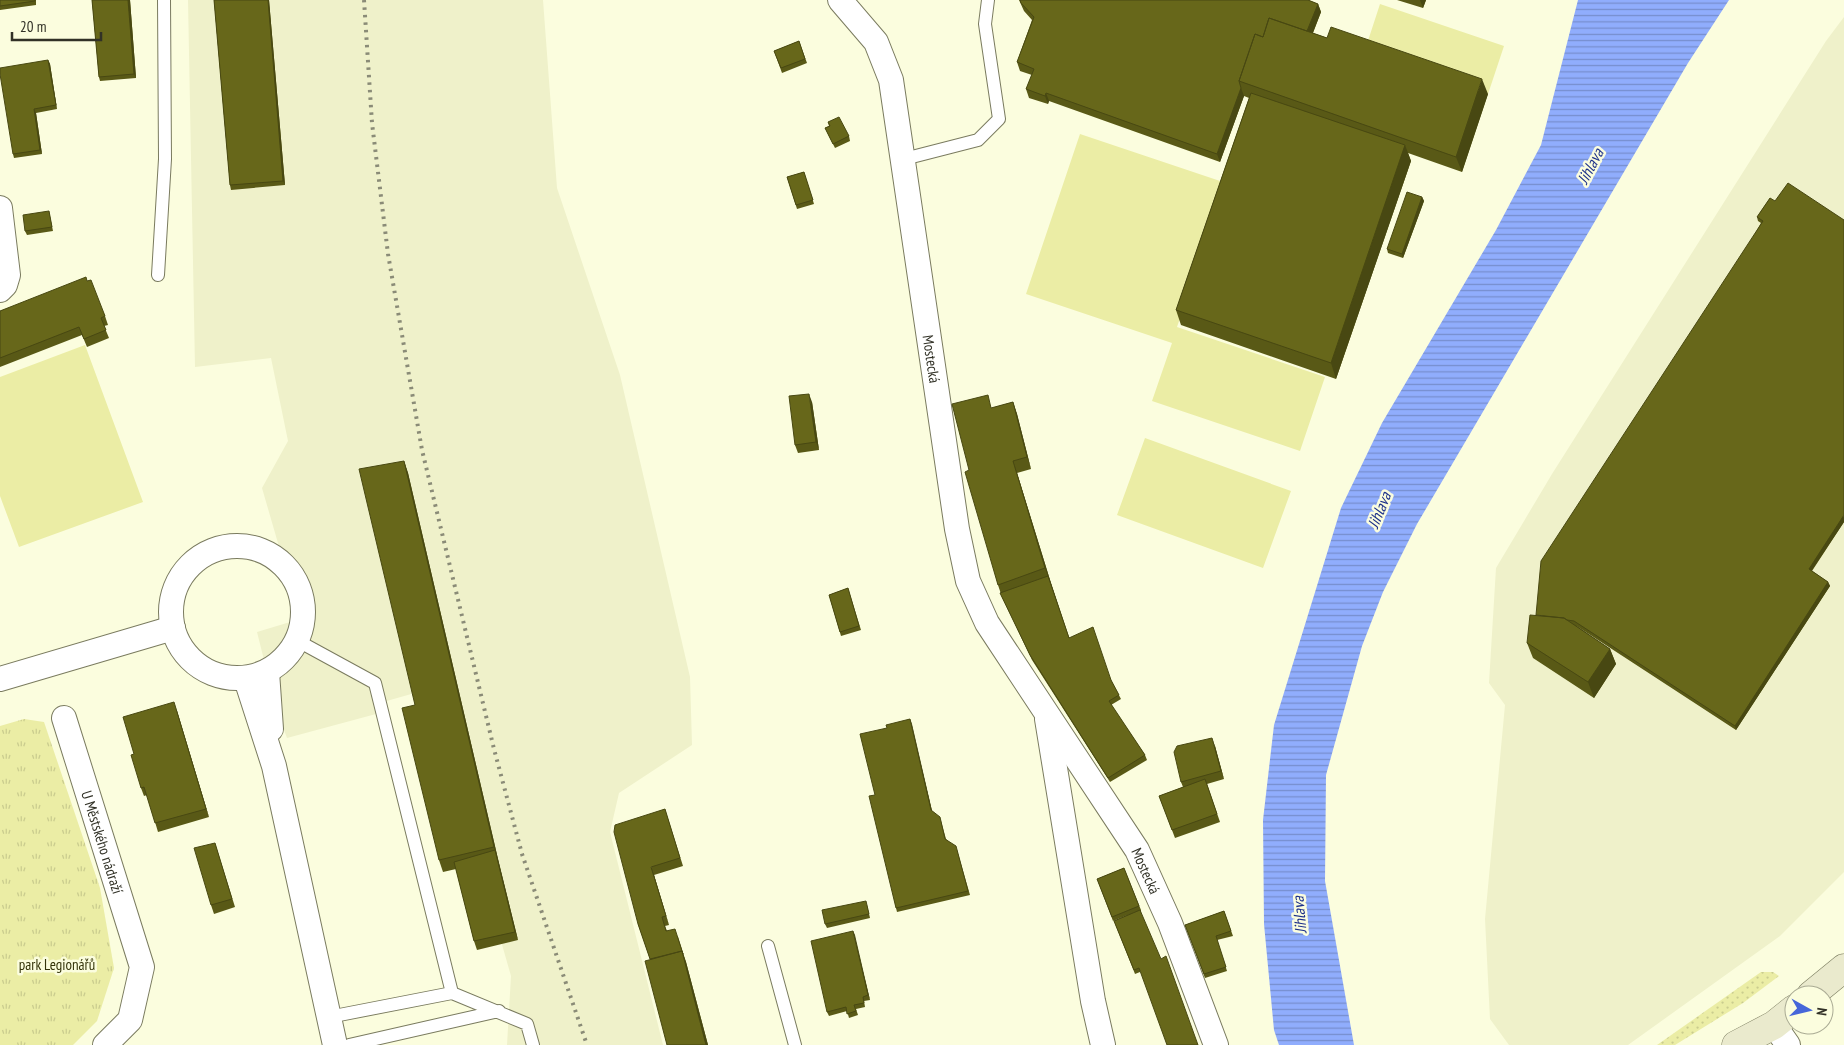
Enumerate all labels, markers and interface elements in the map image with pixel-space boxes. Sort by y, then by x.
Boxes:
scale bar [12,10,101,42]
text: 20 m [20,17,46,36]
water label: Jihlava [1572,144,1608,188]
street label: Mostecká [919,334,945,384]
water label: Jihlava [1362,488,1396,532]
street label: U Městského nádraží [78,788,128,897]
street label: Mostecká [1128,845,1165,897]
water label: Jihlava [1287,894,1311,935]
park label: park Legionářů [19,955,95,974]
north arrow [1784,985,1834,1035]
text: N [1812,1007,1831,1017]

